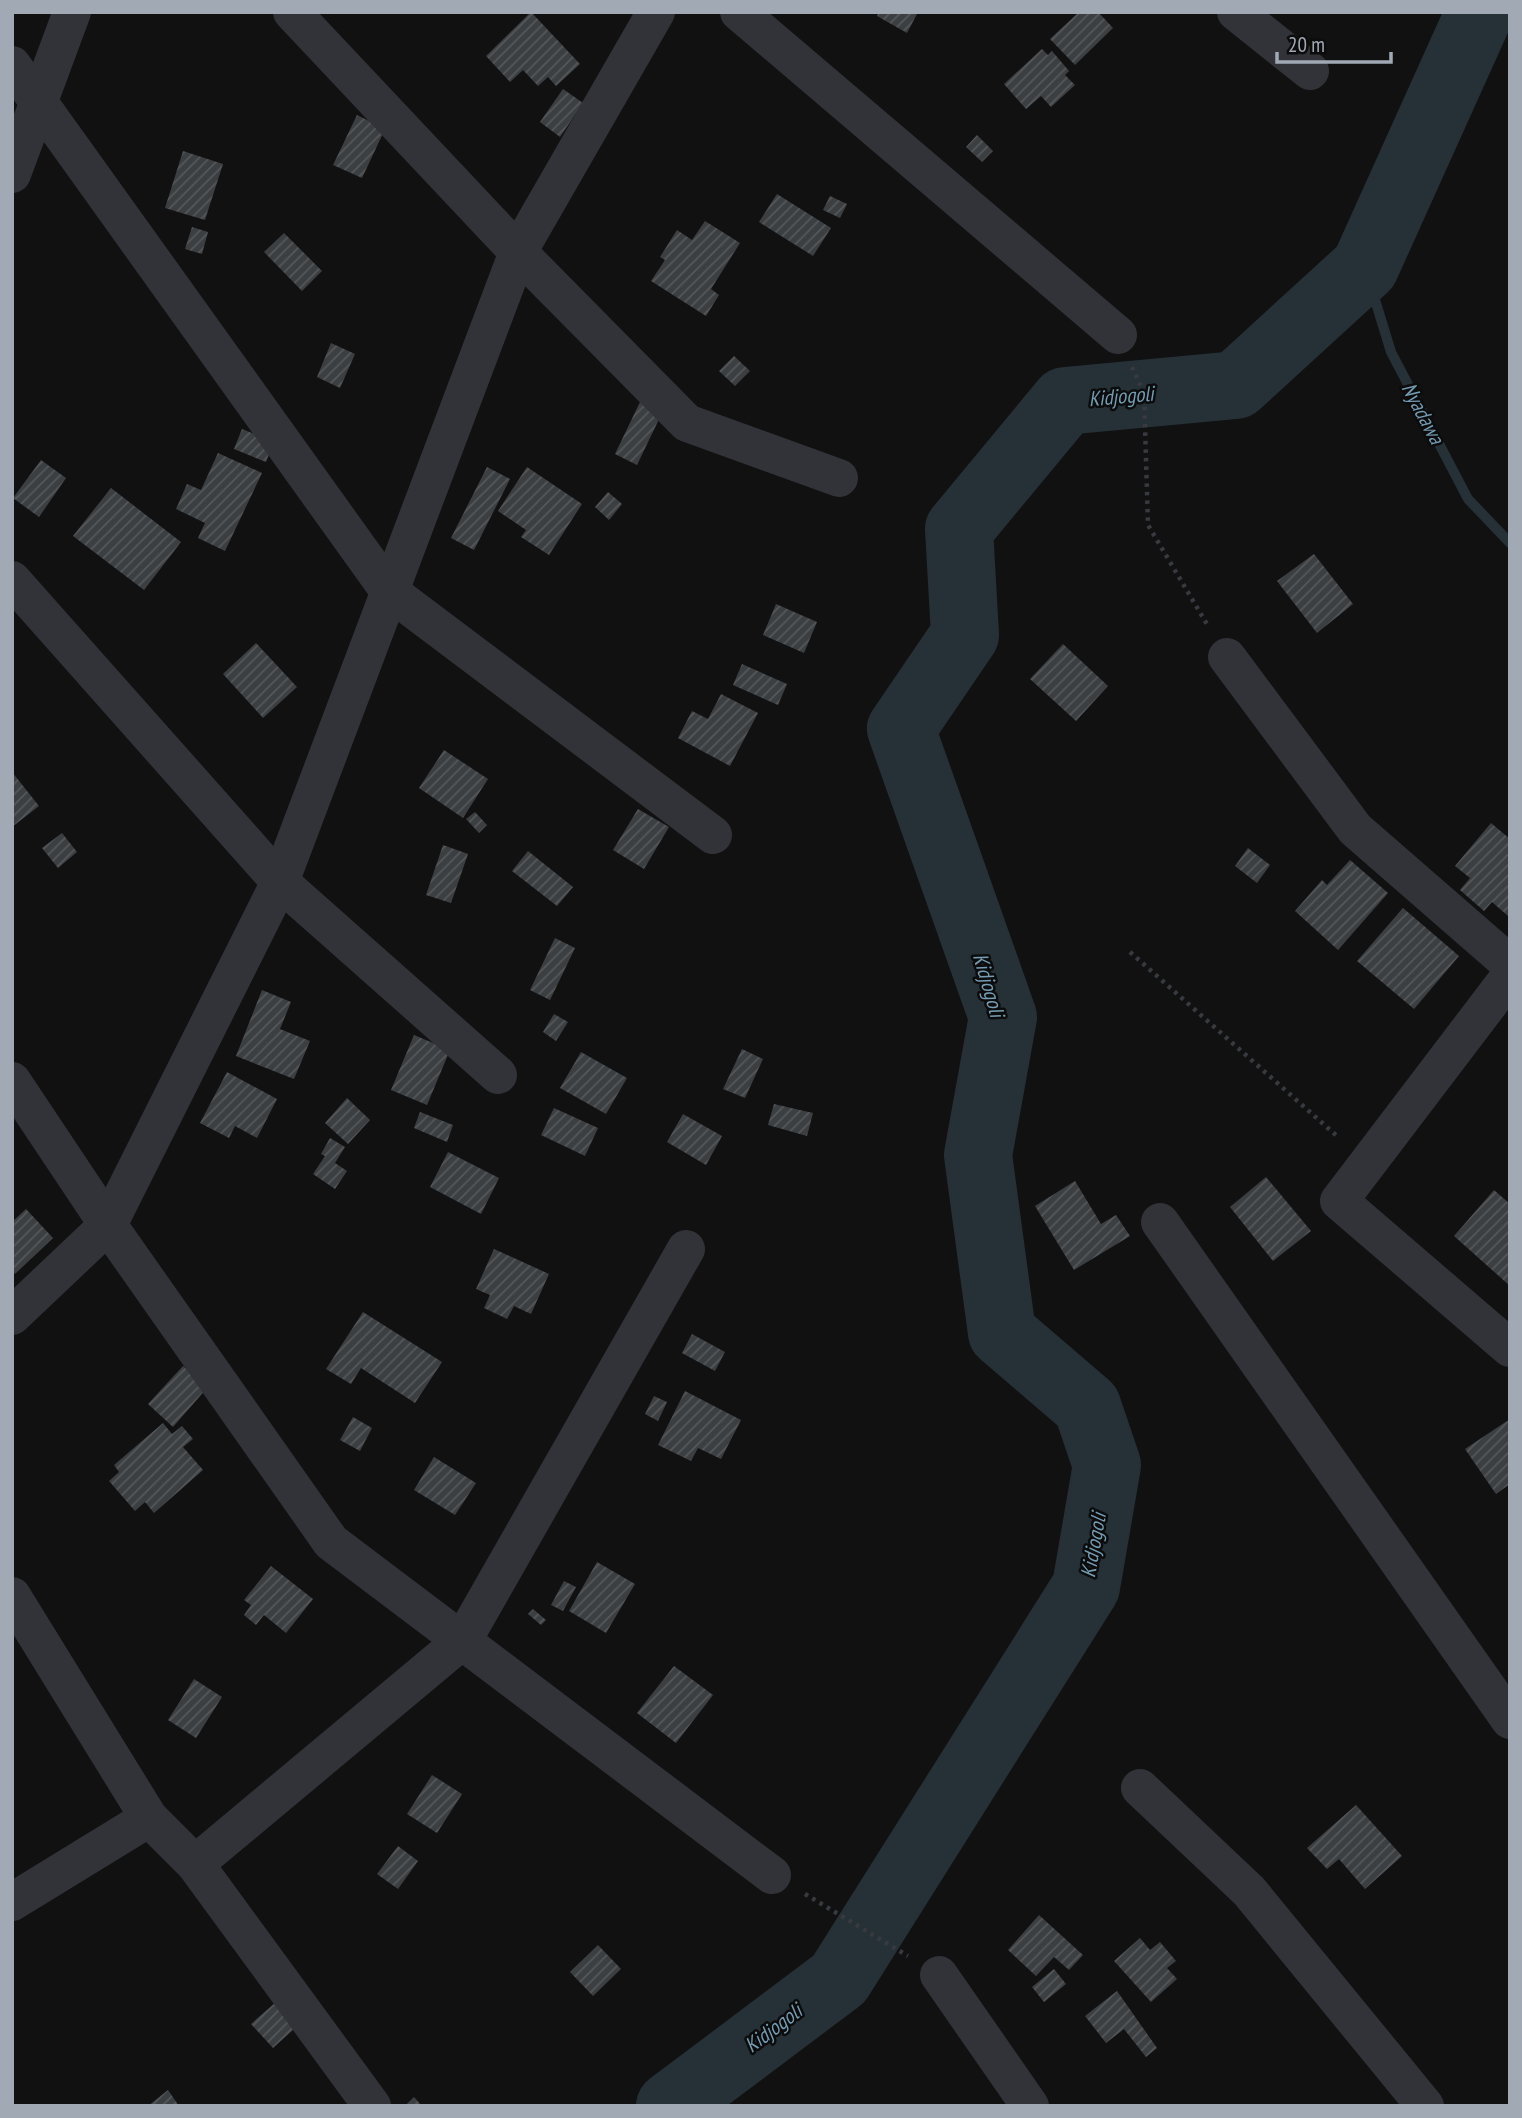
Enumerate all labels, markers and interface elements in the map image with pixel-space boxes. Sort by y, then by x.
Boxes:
scale bar [1277,21,1391,65]
text: 20 m [1288,31,1325,58]
water label: Nyadawa [1396,378,1451,450]
water label: Kidjogoli [1087,379,1157,412]
water label: Kidjogoli [967,950,1012,1022]
water label: Kidjogoli [1074,1508,1112,1579]
water label: Kidjogoli [739,1996,809,2058]

